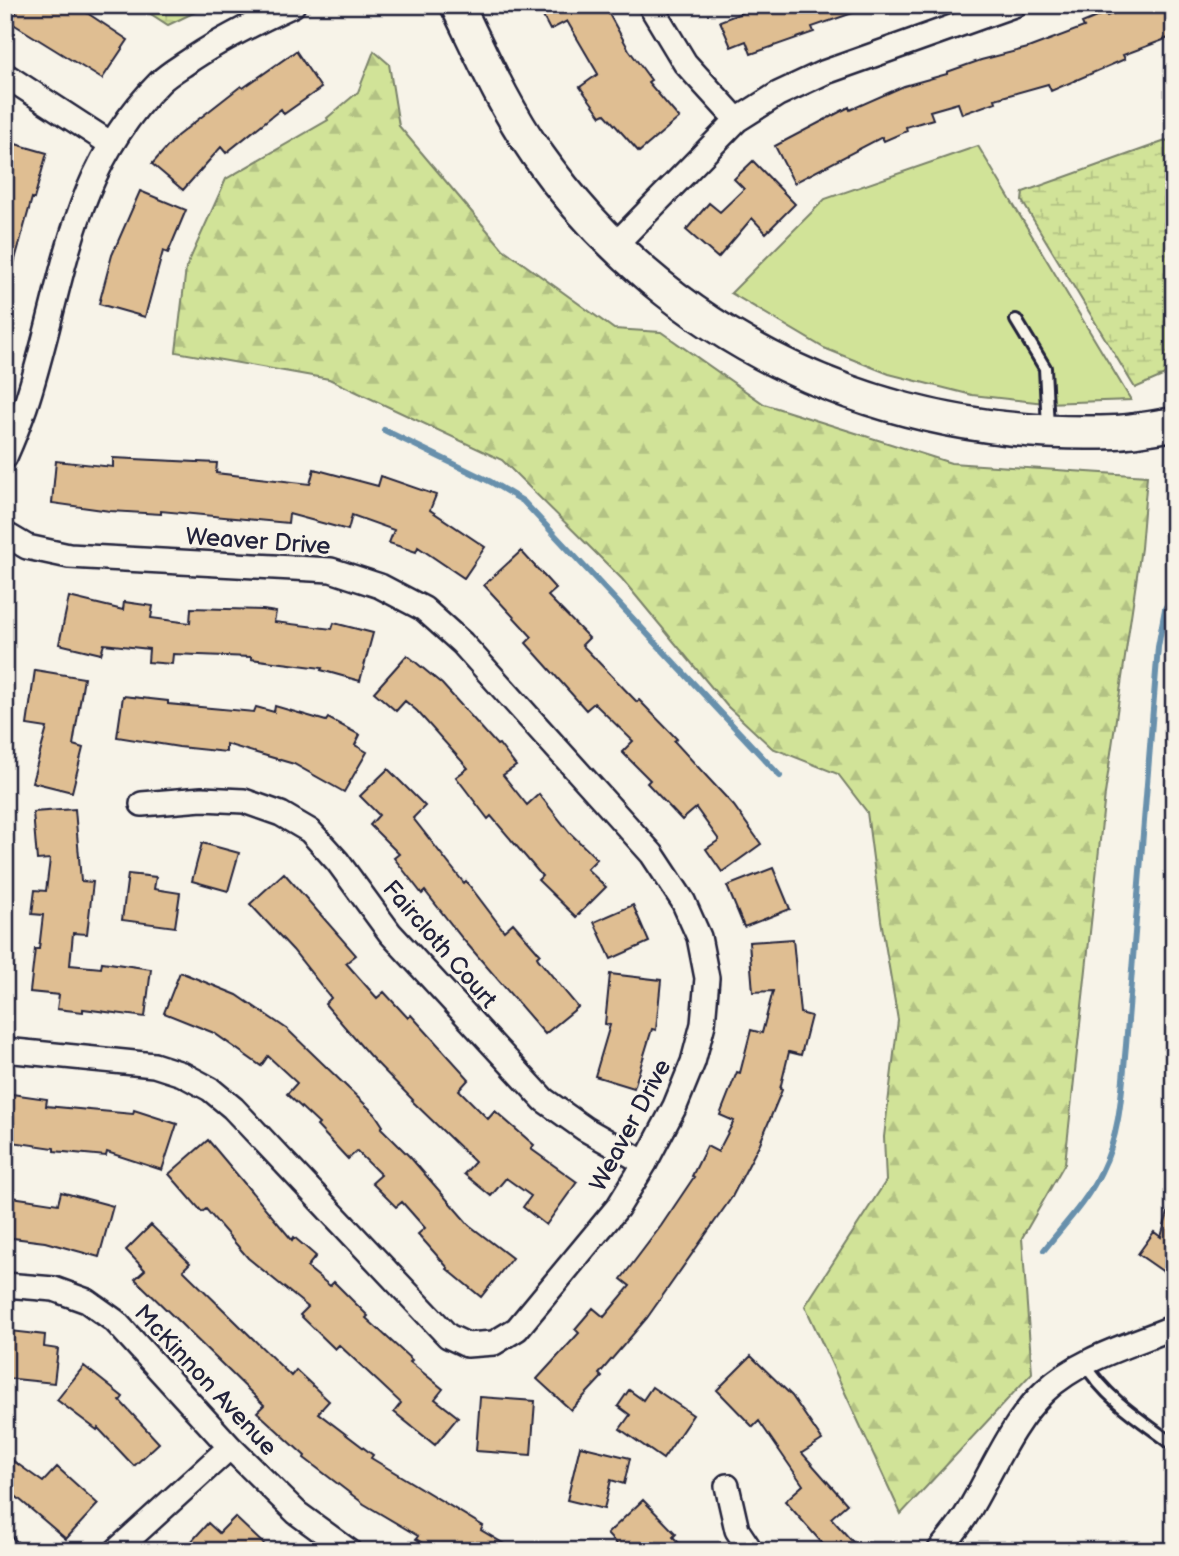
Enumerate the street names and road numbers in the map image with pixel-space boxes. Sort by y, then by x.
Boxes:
street label: Weaver Drive [184,522,332,561]
street label: Faircloth Court [376,875,503,1015]
street label: Weaver Drive [584,1054,677,1196]
street label: McKinnon Avenue [128,1299,283,1462]

